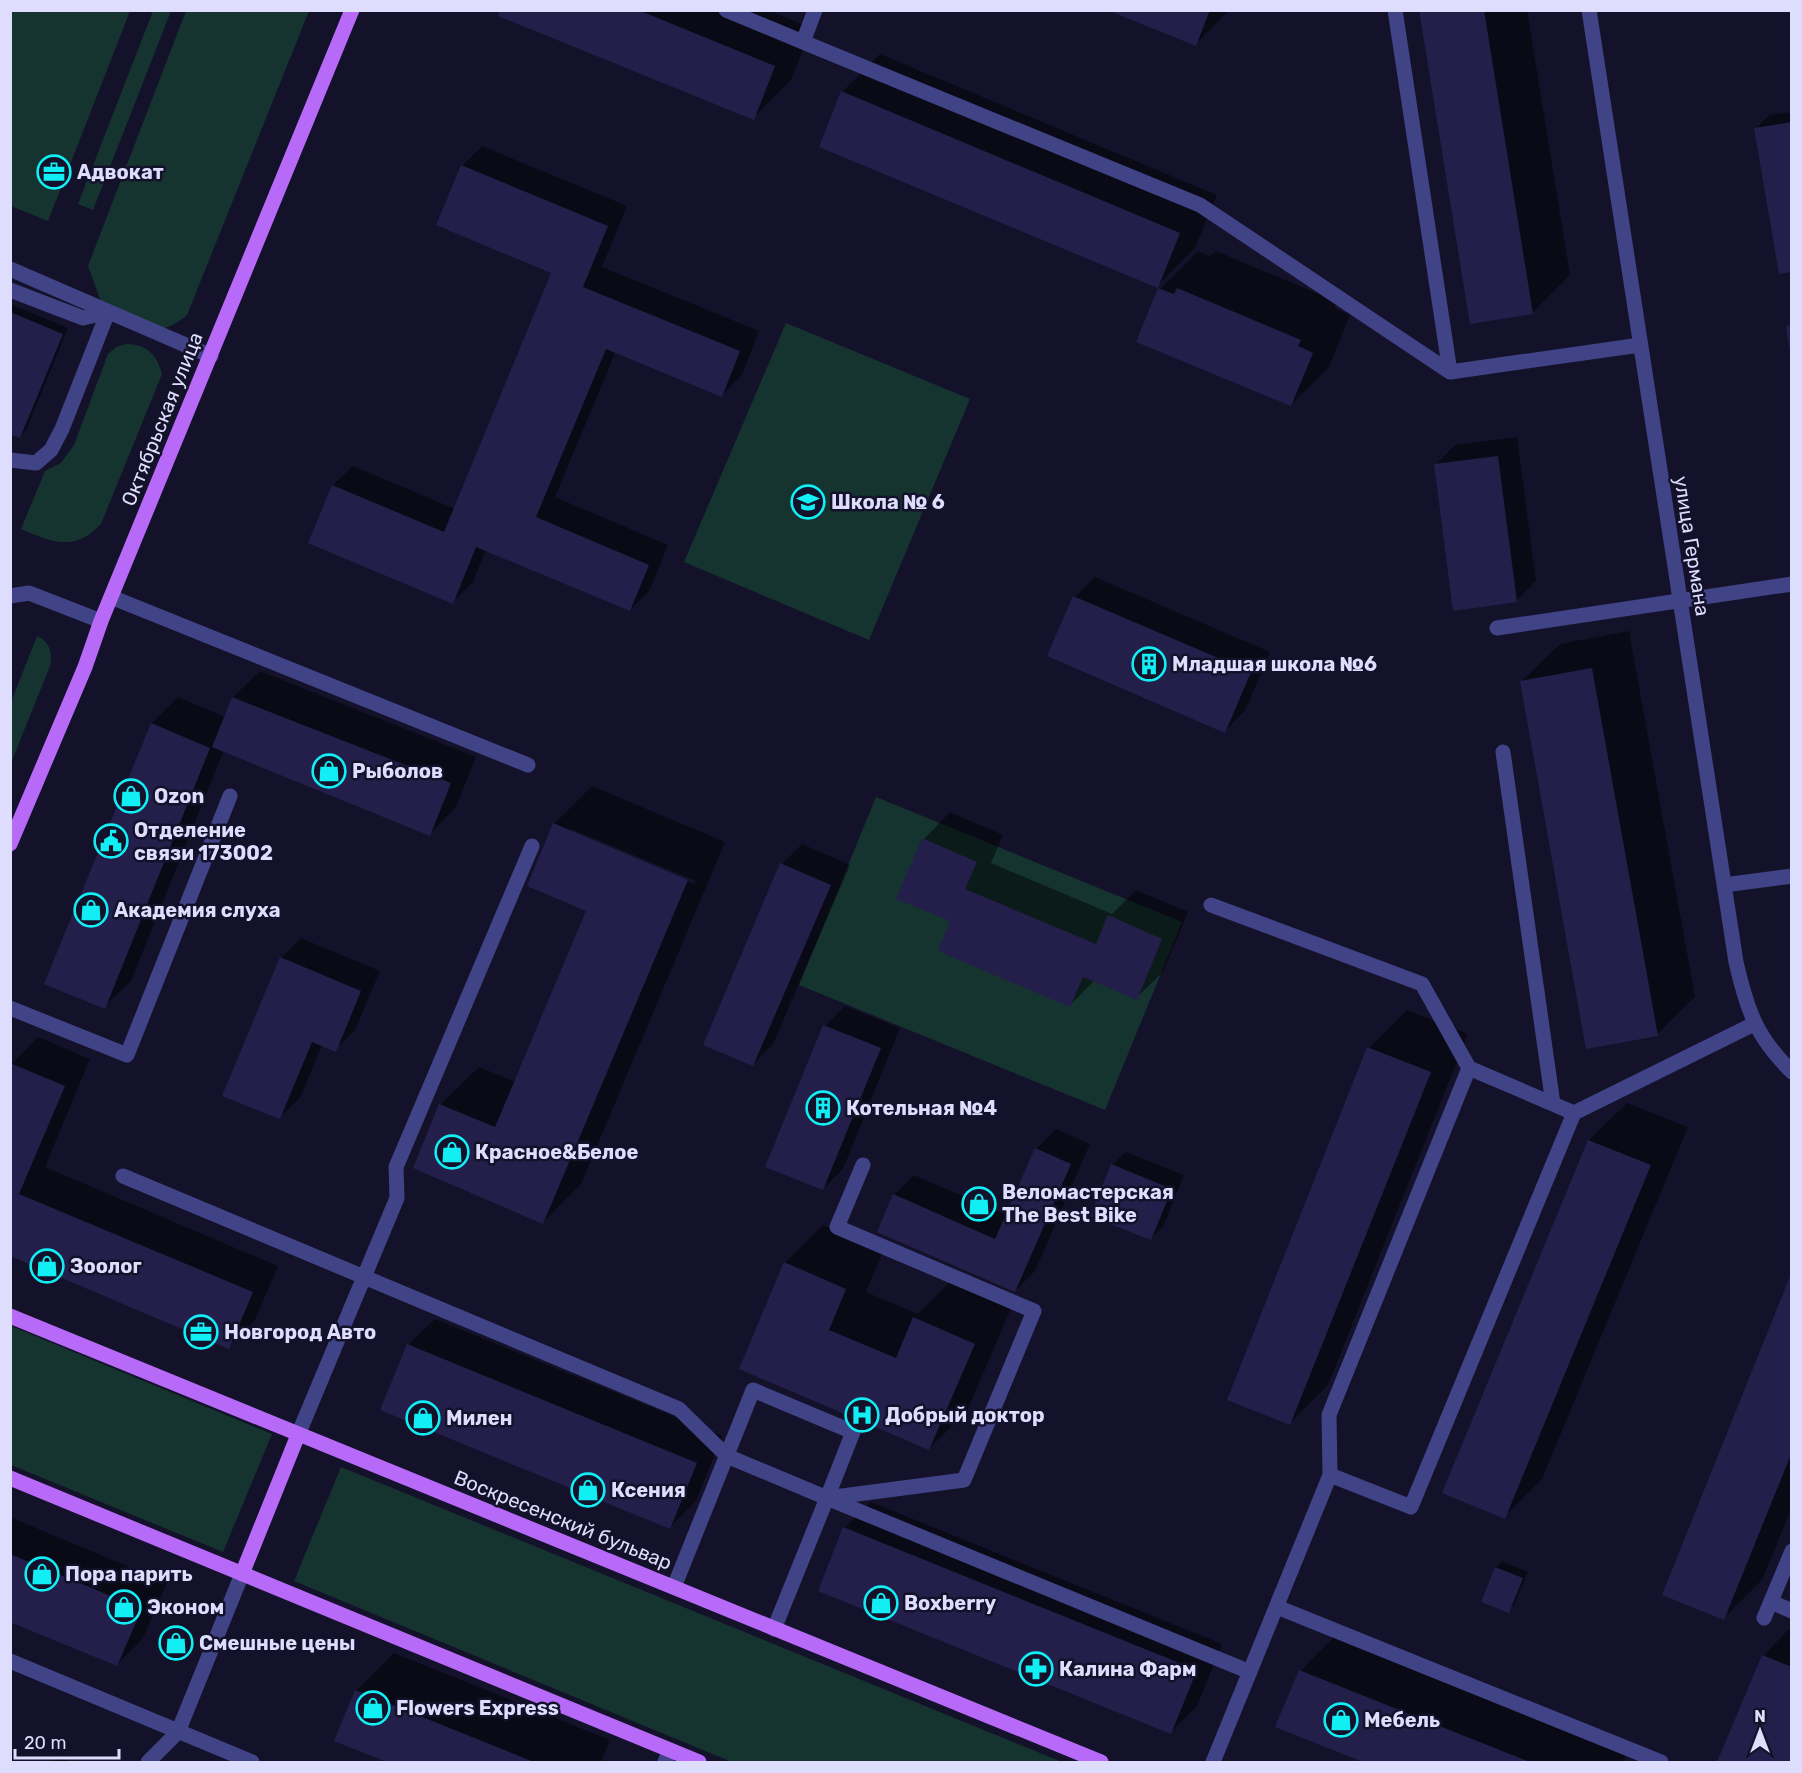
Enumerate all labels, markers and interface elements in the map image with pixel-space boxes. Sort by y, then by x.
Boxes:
office icon: Адвокат [36,154,72,190]
place label: Адвокат [77,160,164,184]
street label: Октябрьская улица [116,329,208,509]
street label: улица Германа [1669,474,1715,618]
school or university icon: Школа № 6 [790,484,826,520]
place label: Школа № 6 [831,490,945,514]
building icon: Младшая школа №6 [1131,646,1167,682]
place label: Младшая школа №6 [1172,652,1377,676]
shop icon: Рыболов [311,753,347,789]
place label: Рыболов [352,759,443,783]
shop icon: Ozon [113,778,149,814]
place label: Ozon [154,784,204,808]
place label: Отделение связи 173002 [134,818,273,865]
public building icon: Отделение связи 173002 [93,823,129,859]
shop icon: Академия слуха [73,892,109,928]
place label: Академия слуха [114,898,281,922]
building icon: Котельная №4 [805,1090,841,1126]
place label: Котельная №4 [846,1096,997,1120]
shop icon: Красное&Белое [434,1134,470,1170]
place label: Красное&Белое [475,1140,639,1164]
place label: Веломастерская The Best Bike [1002,1180,1174,1227]
shop icon: Веломастерская The Best Bike [961,1186,997,1222]
shop icon: Зоолог [29,1248,65,1284]
place label: Зоолог [70,1254,142,1278]
office icon: Новгород Авто [183,1314,219,1350]
place label: Новгород Авто [224,1320,376,1344]
hospital icon: Добрый доктор [844,1397,880,1433]
shop icon: Милен [405,1400,441,1436]
place label: Добрый доктор [885,1403,1045,1427]
place label: Милен [446,1406,512,1430]
street label: Воскресенский бульвар [451,1465,675,1575]
shop icon: Ксения [570,1472,606,1508]
place label: Ксения [611,1478,686,1502]
shop icon: Пора парить [24,1556,60,1592]
place label: Пора парить [65,1562,193,1586]
shop icon: Boxberry [863,1585,899,1621]
shop icon: Эконом [106,1589,142,1625]
place label: Boxberry [904,1591,996,1615]
place label: Эконом [147,1595,224,1619]
shop icon: Смешные цены [158,1625,194,1661]
place label: Смешные цены [199,1631,356,1655]
pharmacy icon: Калина Фарм [1018,1651,1054,1687]
place label: Калина Фарм [1059,1657,1196,1681]
shop icon: Flowers Express [355,1690,391,1726]
place label: Flowers Express [396,1696,559,1720]
north arrow [1730,1701,1790,1761]
shop icon: Мебель [1323,1702,1359,1738]
text: N [1754,1707,1766,1726]
place label: Мебель [1364,1708,1440,1732]
scale bar [15,1722,118,1760]
text: 20 m [24,1732,66,1754]

